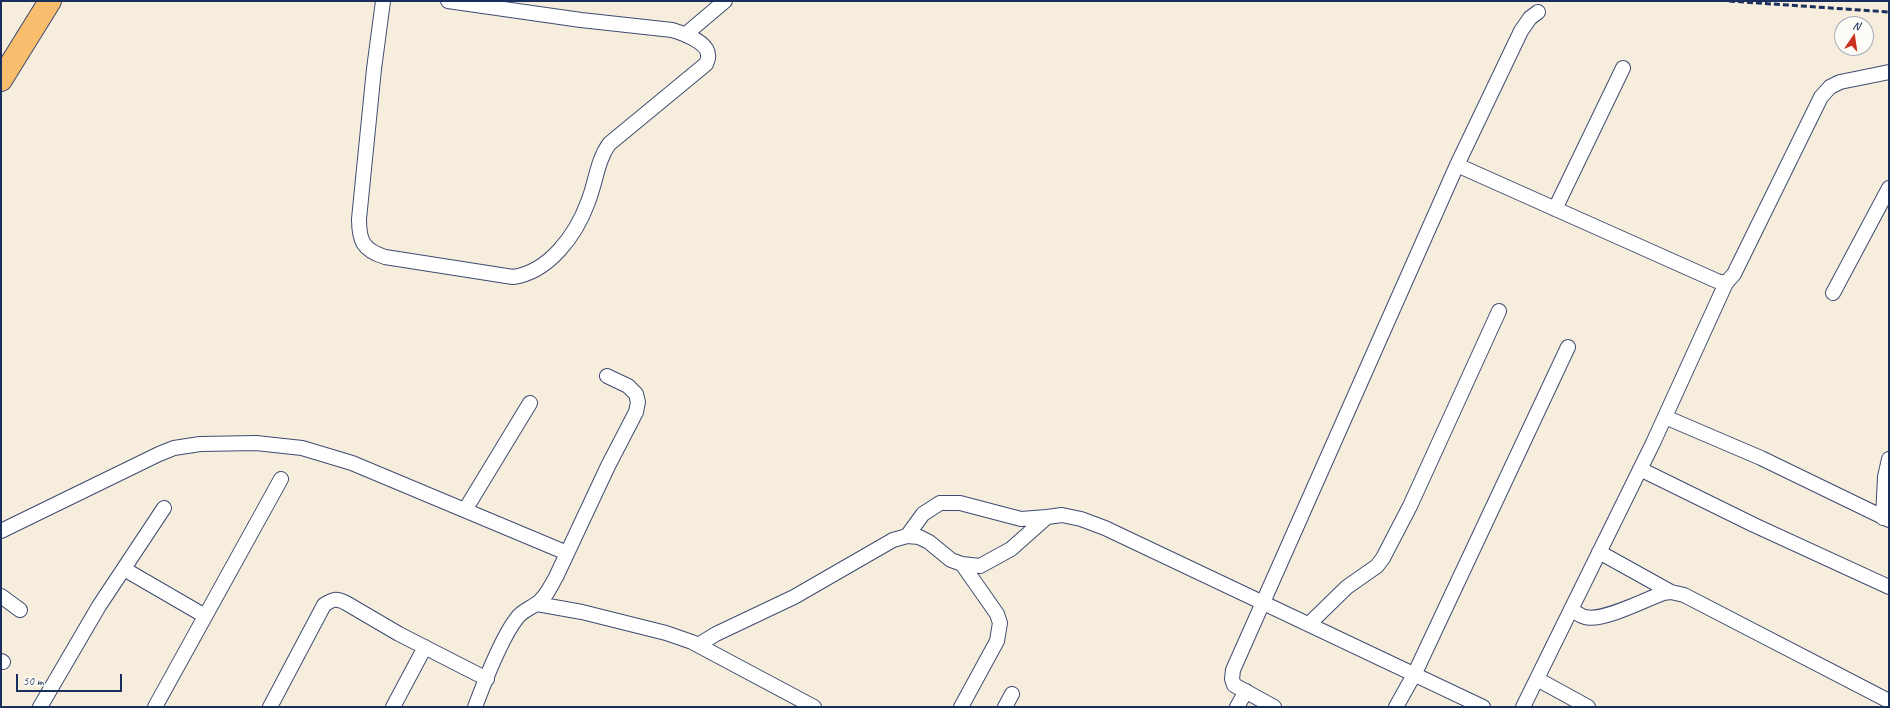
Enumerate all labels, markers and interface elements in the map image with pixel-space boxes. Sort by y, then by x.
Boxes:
north arrow [1834,16,1874,56]
text: N [1852,18,1861,33]
scale bar [18,666,124,692]
text: 50 m [23,673,43,689]

